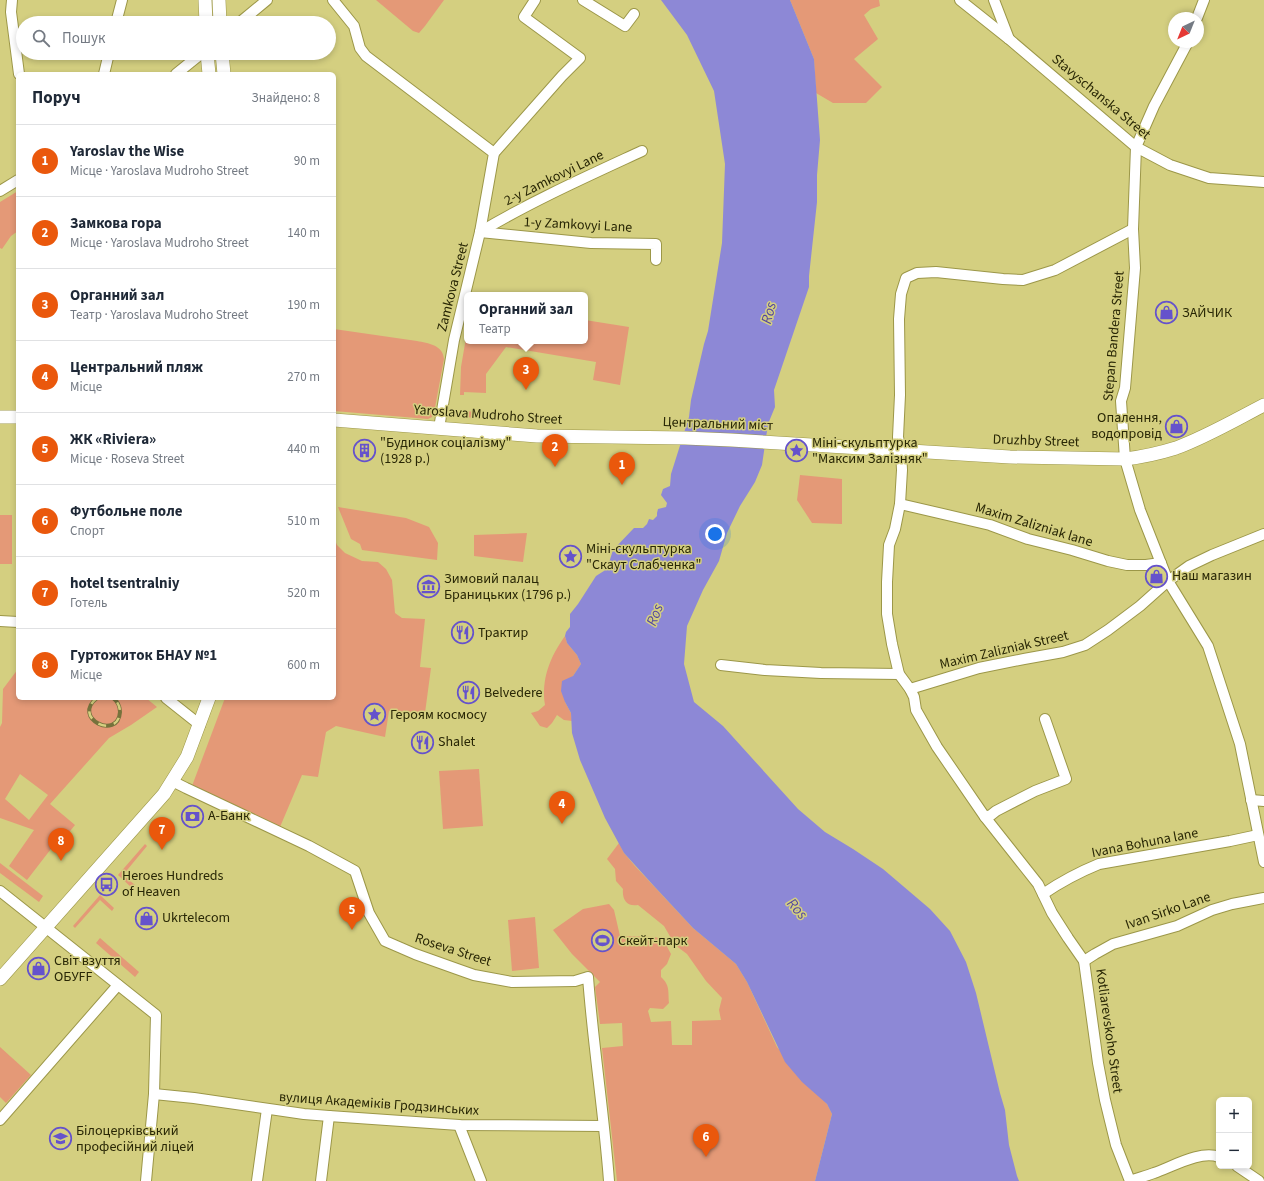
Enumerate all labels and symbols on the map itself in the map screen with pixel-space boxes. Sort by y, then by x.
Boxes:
north arrow [1168,12,1204,48]
street label: Stavyschanska Street [1047,50,1155,145]
street label: 2-y Zamkovyi Lane [501,145,607,211]
street label: 1-y Zamkovyi Lane [523,212,633,238]
street label: Zamkova Street [432,240,474,334]
street label: Stepan Bandera Street [1098,270,1130,402]
water label: Ros [756,300,782,326]
shop icon: ЗАЙЧИК [1154,300,1180,326]
place label: ЗАЙЧИК [1182,303,1233,323]
pin: 3 [513,357,539,390]
street label: Yaroslava Mudroho Street [412,400,563,430]
place label: Опалення, водопровід [1091,408,1163,444]
street label: Центральний міст [662,412,774,436]
shop icon: Опалення, водопровід [1164,413,1190,439]
street label: Druzhby Street [992,429,1080,453]
place label: "Будинок соціалізму" (1928 р.) [380,433,512,469]
place label: Міні-скульптурка "Максим Залізняк" [812,433,928,469]
pin: 2 [542,434,568,467]
building icon: "Будинок соціалізму" (1928 р.) [352,438,378,464]
place icon: Міні-скульптурка "Максим Залізняк" [783,438,809,464]
pin: 1 [609,452,635,485]
street label: Maxim Zalizniak lane [973,498,1095,552]
your location [705,524,725,544]
place label: Міні-скульптурка "Скаут Слабченка" [586,539,701,575]
place icon: Міні-скульптурка "Скаут Слабченка" [557,544,583,570]
shop icon: Наш магазин [1144,563,1170,589]
place label: Наш магазин [1172,566,1252,586]
place label: Зимовий палац Браницьких (1796 р.) [444,569,571,605]
museum icon: Зимовий палац Браницьких (1796 р.) [415,574,441,600]
water label: Ros [641,601,669,629]
restaurant icon: Трактир [450,620,476,646]
place label: Трактир [478,623,529,643]
street label: Maxim Zalizniak Street [938,625,1071,675]
restaurant icon: Belvedere [456,680,482,706]
place label: Belvedere [484,683,543,703]
place icon: Героям космосу [362,702,388,728]
place label: Героям космосу [390,705,487,725]
restaurant icon: Shalet [410,729,436,755]
place label: Shalet [438,732,476,752]
pin: 4 [549,791,575,824]
bank icon: А-Банк [179,803,205,829]
place label: А-Банк [208,806,250,826]
pin: 7 [149,817,175,850]
street label: Ivana Bohuna lane [1090,823,1200,863]
pin: 8 [48,828,74,861]
place label: Heroes Hundreds of Heaven [122,866,224,902]
bus stop icon: Heroes Hundreds of Heaven [93,871,119,897]
street label: Ivan Sirko Lane [1123,887,1213,935]
water label: Ros [782,894,812,924]
pin: 5 [339,897,365,930]
shop icon: Ukrtelecom [134,905,160,931]
place label: Ukrtelecom [162,908,230,928]
street label: Roseva Street [412,928,494,972]
sports icon: Скейт-парк [590,928,616,954]
place label: Скейт-парк [618,931,688,951]
place label: Світ взуття ОБУFF [54,951,121,987]
shop icon: Світ взуття ОБУFF [26,956,52,982]
street label: Kotliarevskoho Street [1090,967,1128,1095]
street label: вулиця Академіків Гродзинських [278,1087,481,1121]
place label: Білоцерківський професійний ліцей [76,1121,194,1157]
pin: 6 [693,1124,719,1157]
school or university icon: Білоцерківський професійний ліцей [48,1126,74,1152]

